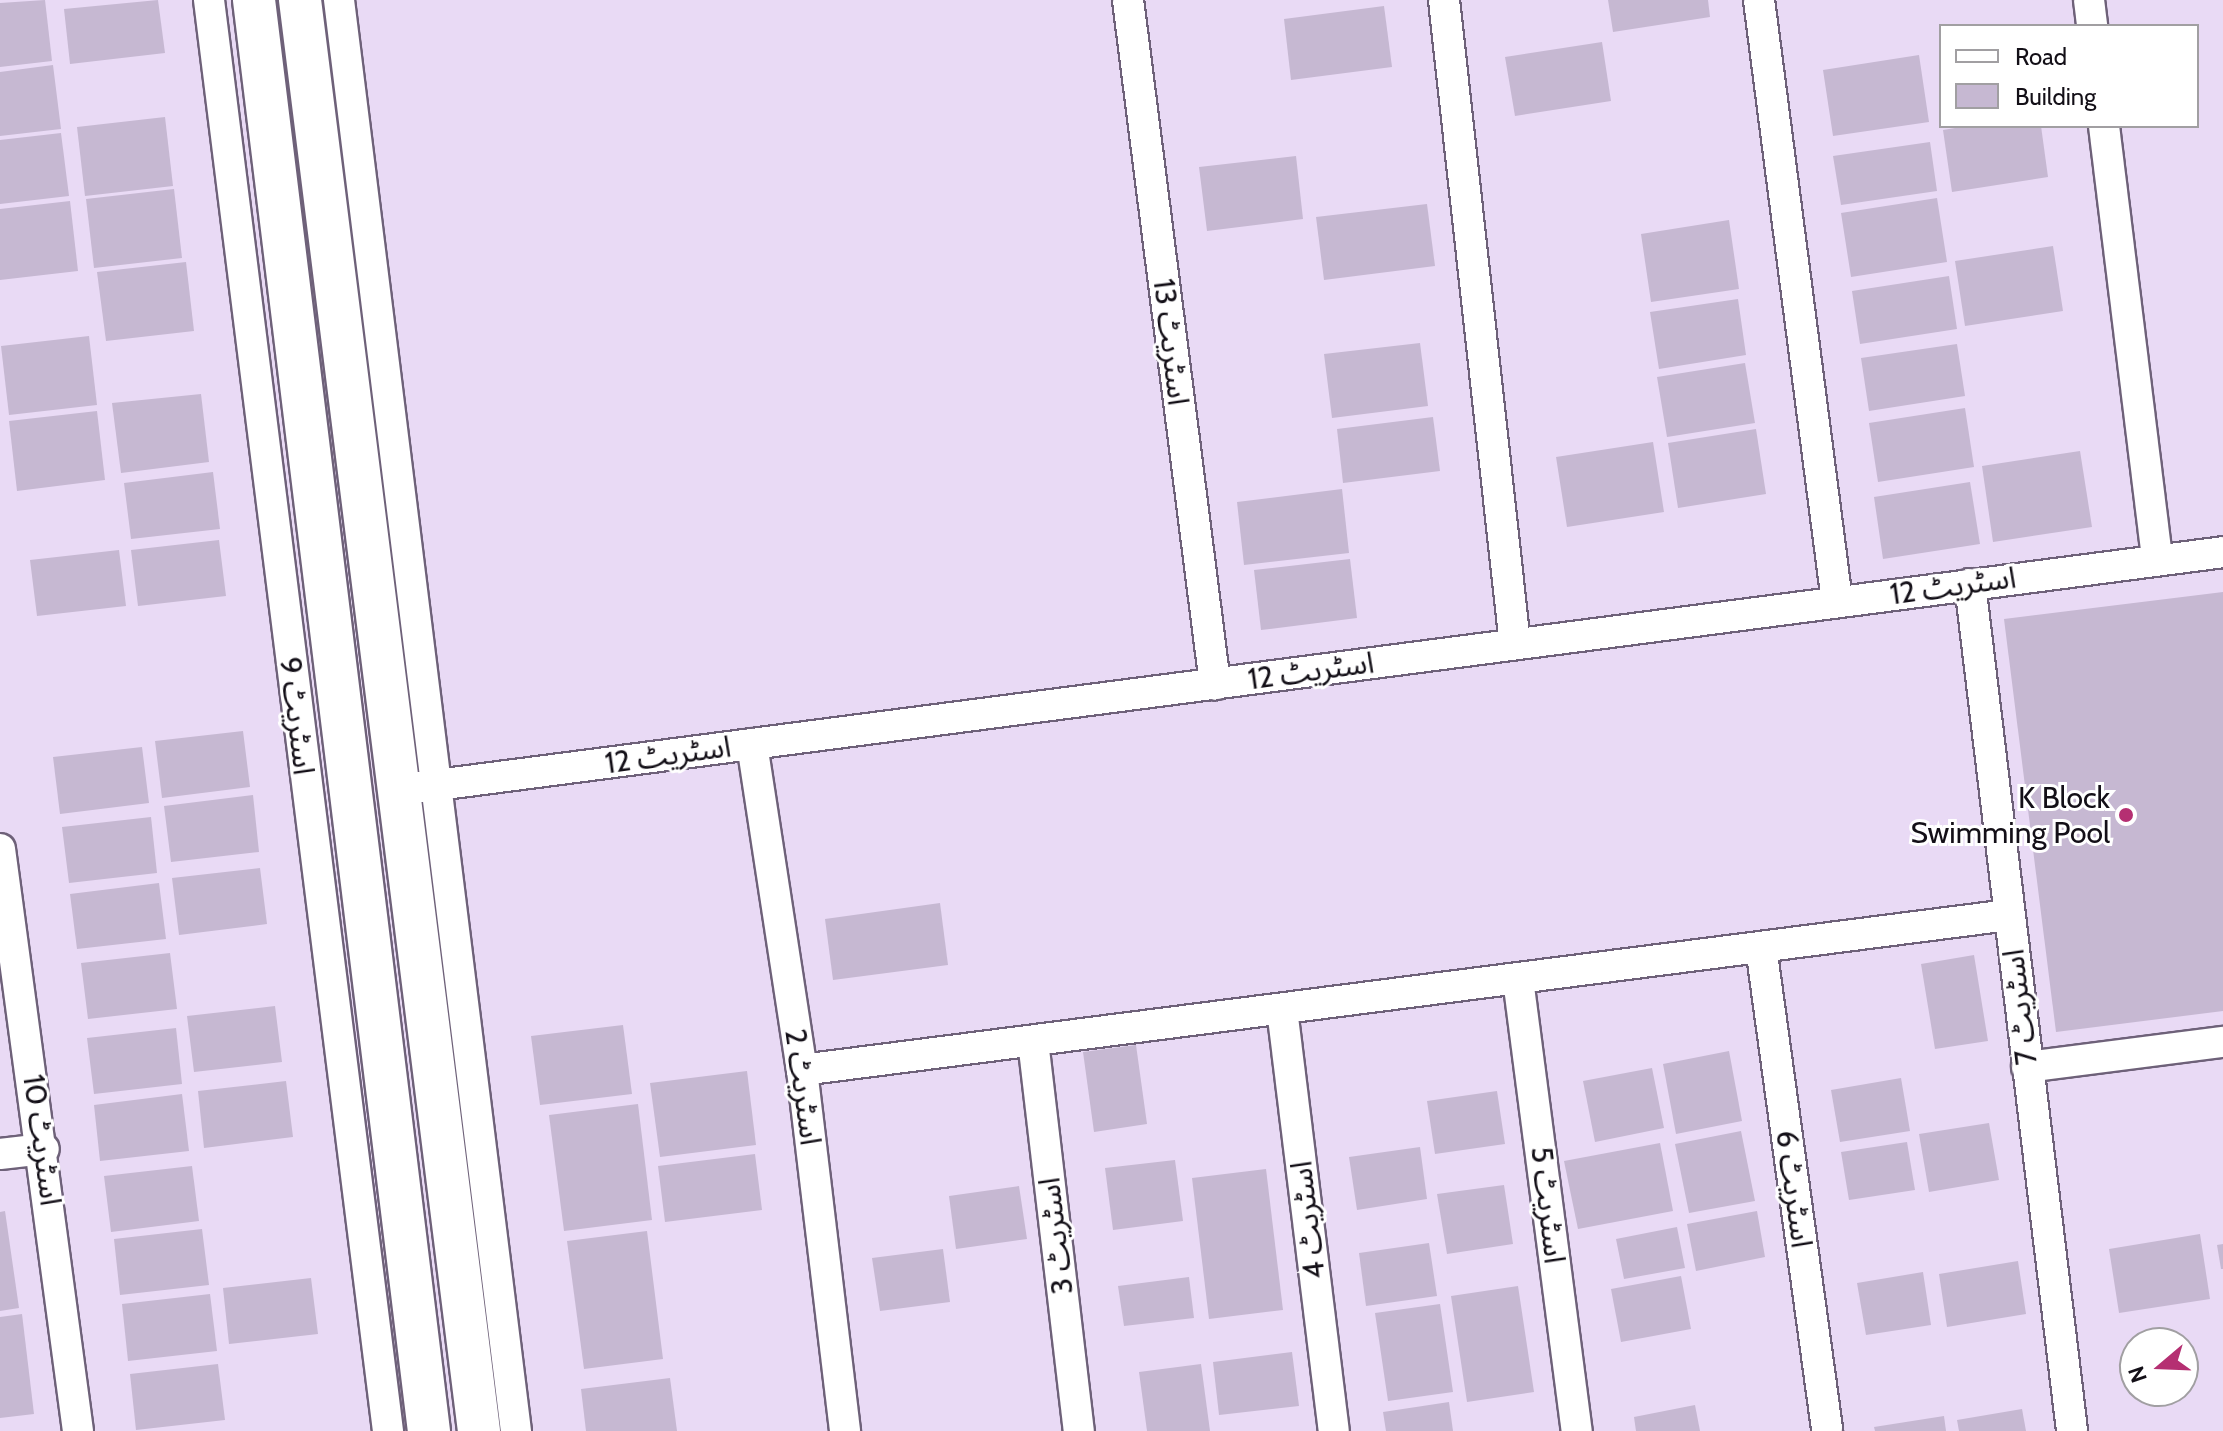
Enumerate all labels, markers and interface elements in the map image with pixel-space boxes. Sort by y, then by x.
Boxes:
legend [1939,24,2199,128]
text: Road [2015,42,2067,71]
text: Building [2015,82,2096,111]
street label: اسٹریٹ 13 [1145,277,1197,407]
street label: اسٹریٹ 12 [1888,559,2018,613]
street label: اسٹریٹ 12 [1246,644,1376,698]
street label: اسٹریٹ 9 [272,655,322,777]
street label: اسٹریٹ 12 [603,728,733,782]
place label: K Block Swimming Pool [1910,780,2110,850]
marker: K Block Swimming Pool [2117,806,2135,824]
street label: اسٹریٹ 7 [1995,947,2045,1067]
street label: اسٹریٹ 2 [777,1027,829,1147]
street label: اسٹریٹ 10 [15,1072,69,1208]
street label: اسٹریٹ 6 [1768,1128,1820,1250]
street label: اسٹریٹ 5 [1523,1144,1573,1266]
street label: اسٹریٹ 4 [1283,1159,1333,1281]
street label: اسٹریٹ 3 [1031,1175,1081,1297]
north arrow [2119,1327,2199,1407]
text: N [2122,1363,2153,1386]

